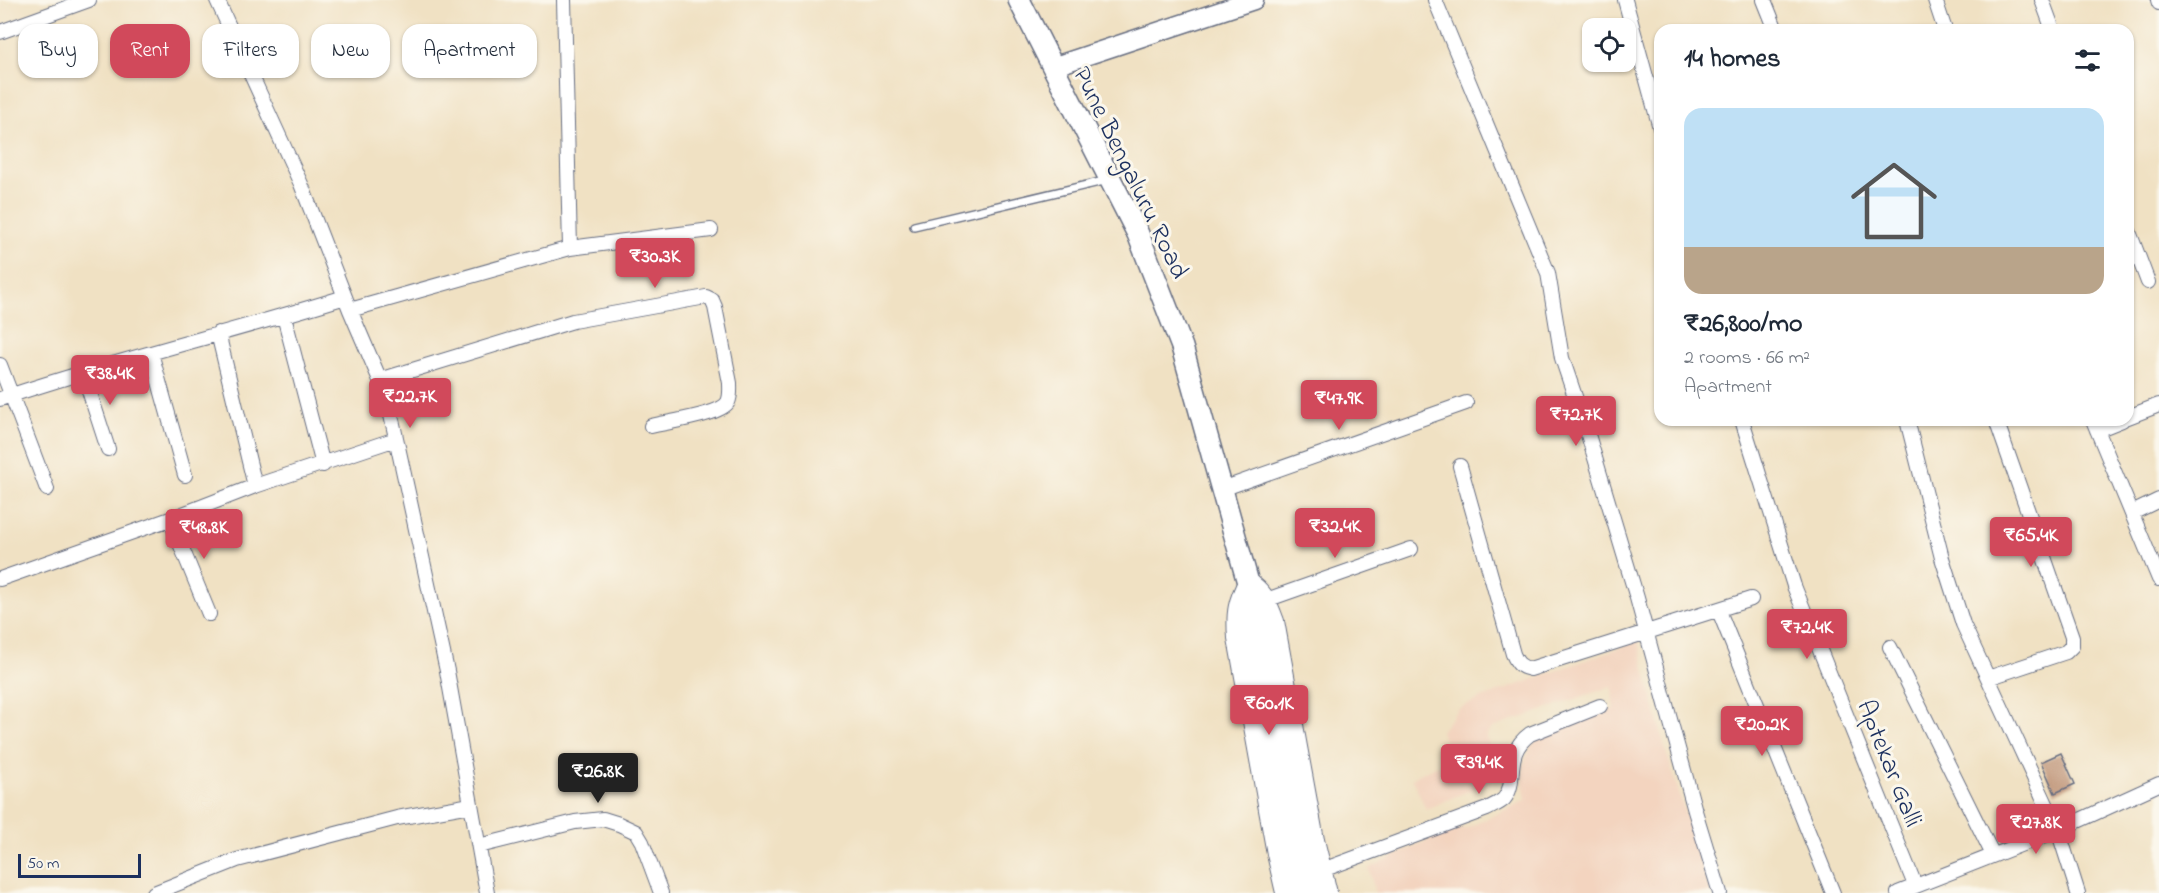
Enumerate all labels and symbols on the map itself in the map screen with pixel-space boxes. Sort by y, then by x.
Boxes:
street label: Pune Bengaluru Road [1061,61,1197,286]
pin: ₹30.3K [606,238,704,289]
pin: ₹38.4K [61,355,159,406]
pin: ₹22.7K [361,378,459,429]
pin: ₹47.9K [1290,380,1388,431]
pin: ₹72.7K [1527,396,1625,447]
pin: ₹32.4K [1286,508,1384,559]
pin: ₹48.8K [155,509,253,560]
pin: ₹65.4K [1982,517,2080,568]
pin: ₹72.4K [1758,609,1856,660]
pin: ₹60.1K [1220,685,1318,736]
street label: Aptekar Galli [1845,695,1931,834]
pin: ₹20.2K [1713,706,1811,757]
pin: ₹39.4K [1430,744,1528,795]
pin: ₹26.8K [549,753,647,804]
pin: ₹27.8K [1987,804,2085,855]
scale bar [18,851,141,878]

